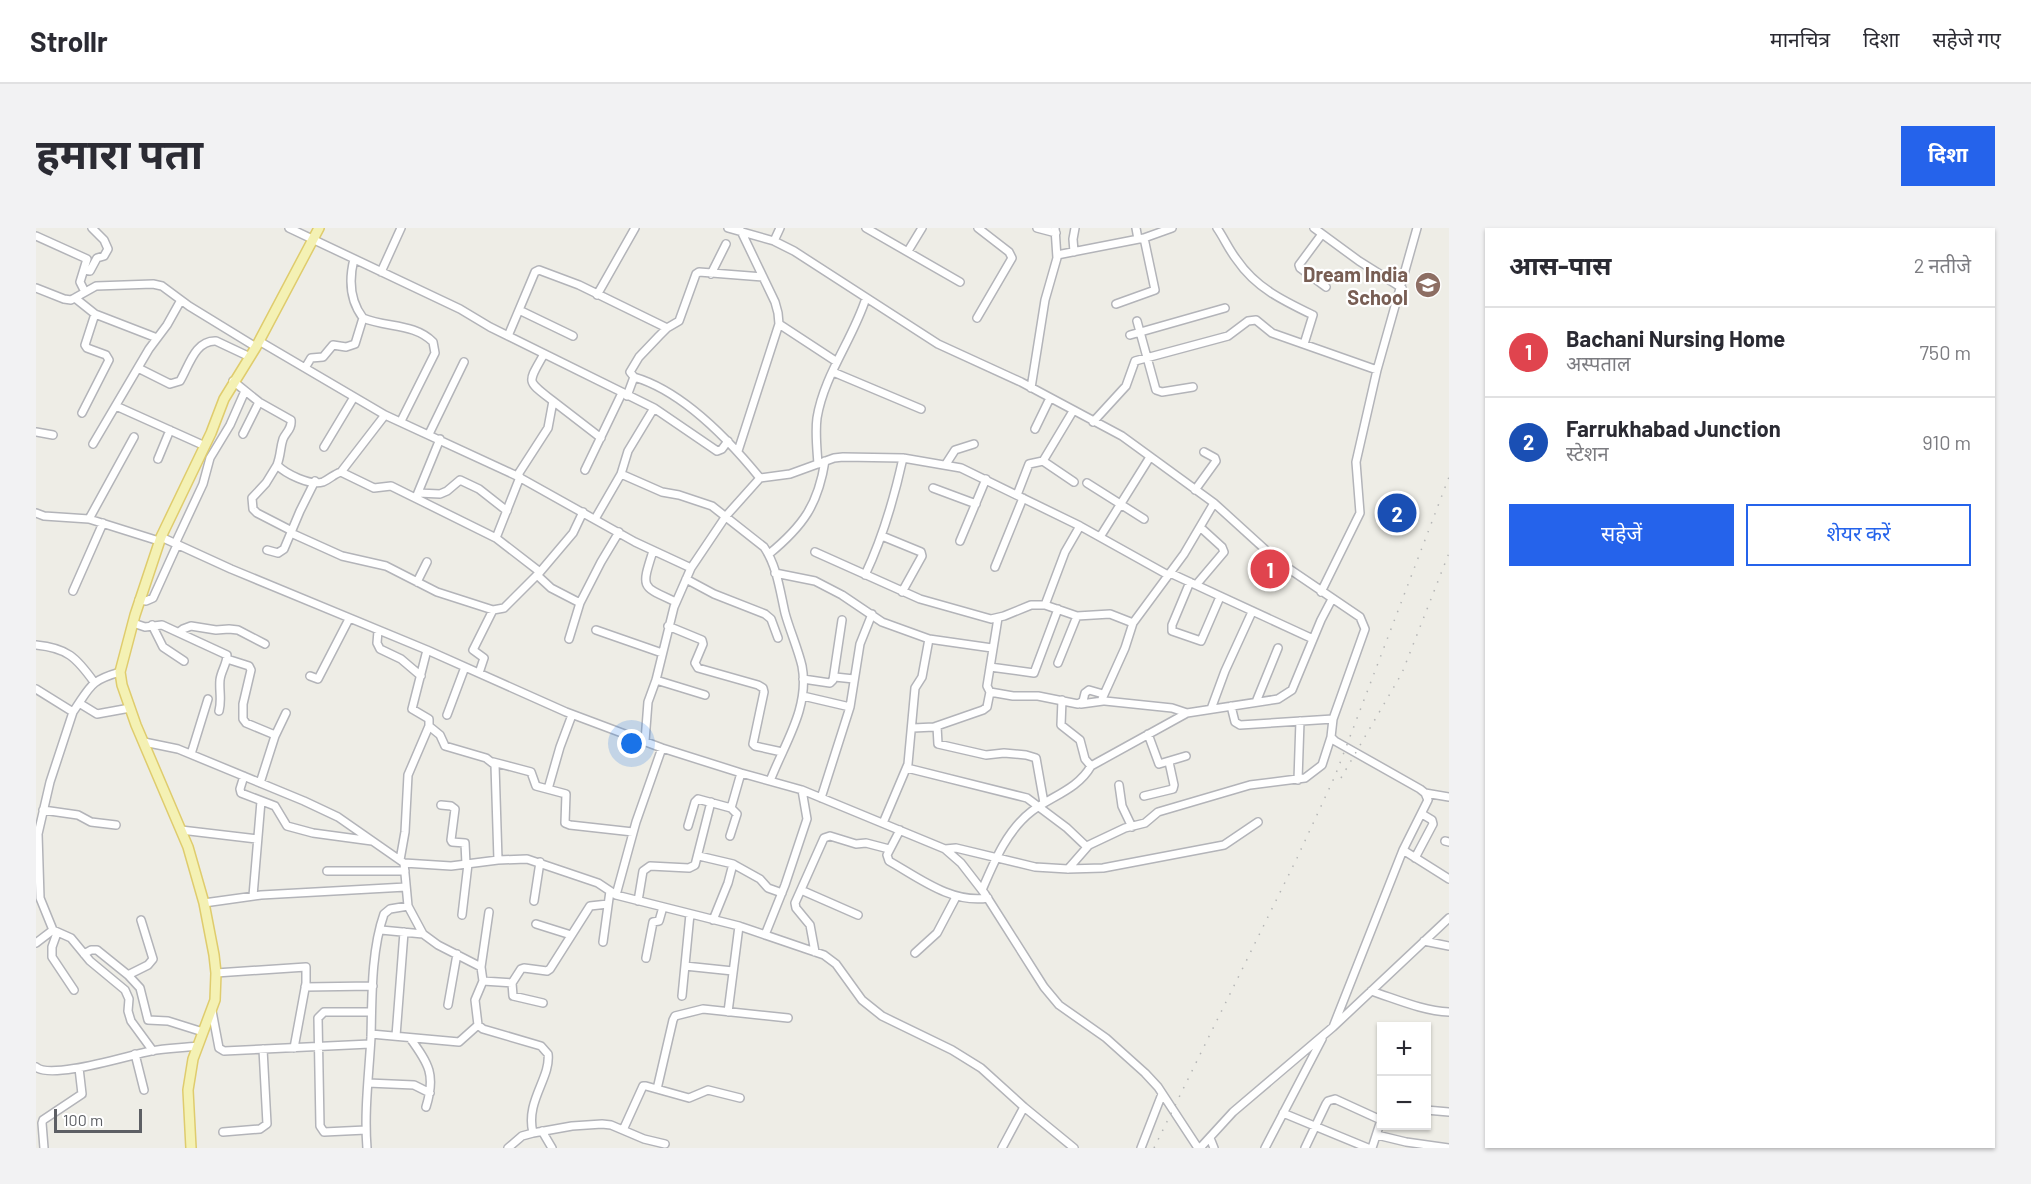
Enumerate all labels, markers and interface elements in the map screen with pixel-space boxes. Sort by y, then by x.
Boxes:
text: Strollr [30,24,108,58]
text: मानचित्र [1770,26,1830,51]
text: दिशा [1863,26,1899,51]
text: सहेजे गए [1932,26,2001,51]
button: दिशा [1901,126,1995,186]
text: हमारा पता [36,127,203,177]
text: आस-पास [1509,249,1611,280]
text: 2 नतीजे [1914,253,1971,277]
place label: Dream India School [1303,262,1408,309]
school or university icon: Dream India School [1413,270,1443,300]
text: Bachani Nursing Home [1566,325,1785,351]
text: 1 [1525,340,1532,364]
text: 750 m [1919,340,1971,364]
text: अस्पताल [1566,351,1631,375]
text: Farrukhabad Junction [1566,415,1781,441]
text: 2 [1523,430,1534,454]
text: 910 m [1922,430,1971,454]
text: स्टेशन [1566,441,1609,465]
pin: 2 [1378,490,1416,536]
button: सहेजें [1509,504,1734,566]
button: शेयर करें [1746,504,1971,566]
pin: 1 [1250,546,1290,592]
your location [617,729,646,758]
map controls [1377,1022,1431,1130]
button: + [1377,1022,1431,1076]
button: − [1377,1076,1431,1130]
scale bar [54,1106,142,1134]
text: 100 m [63,1110,103,1129]

